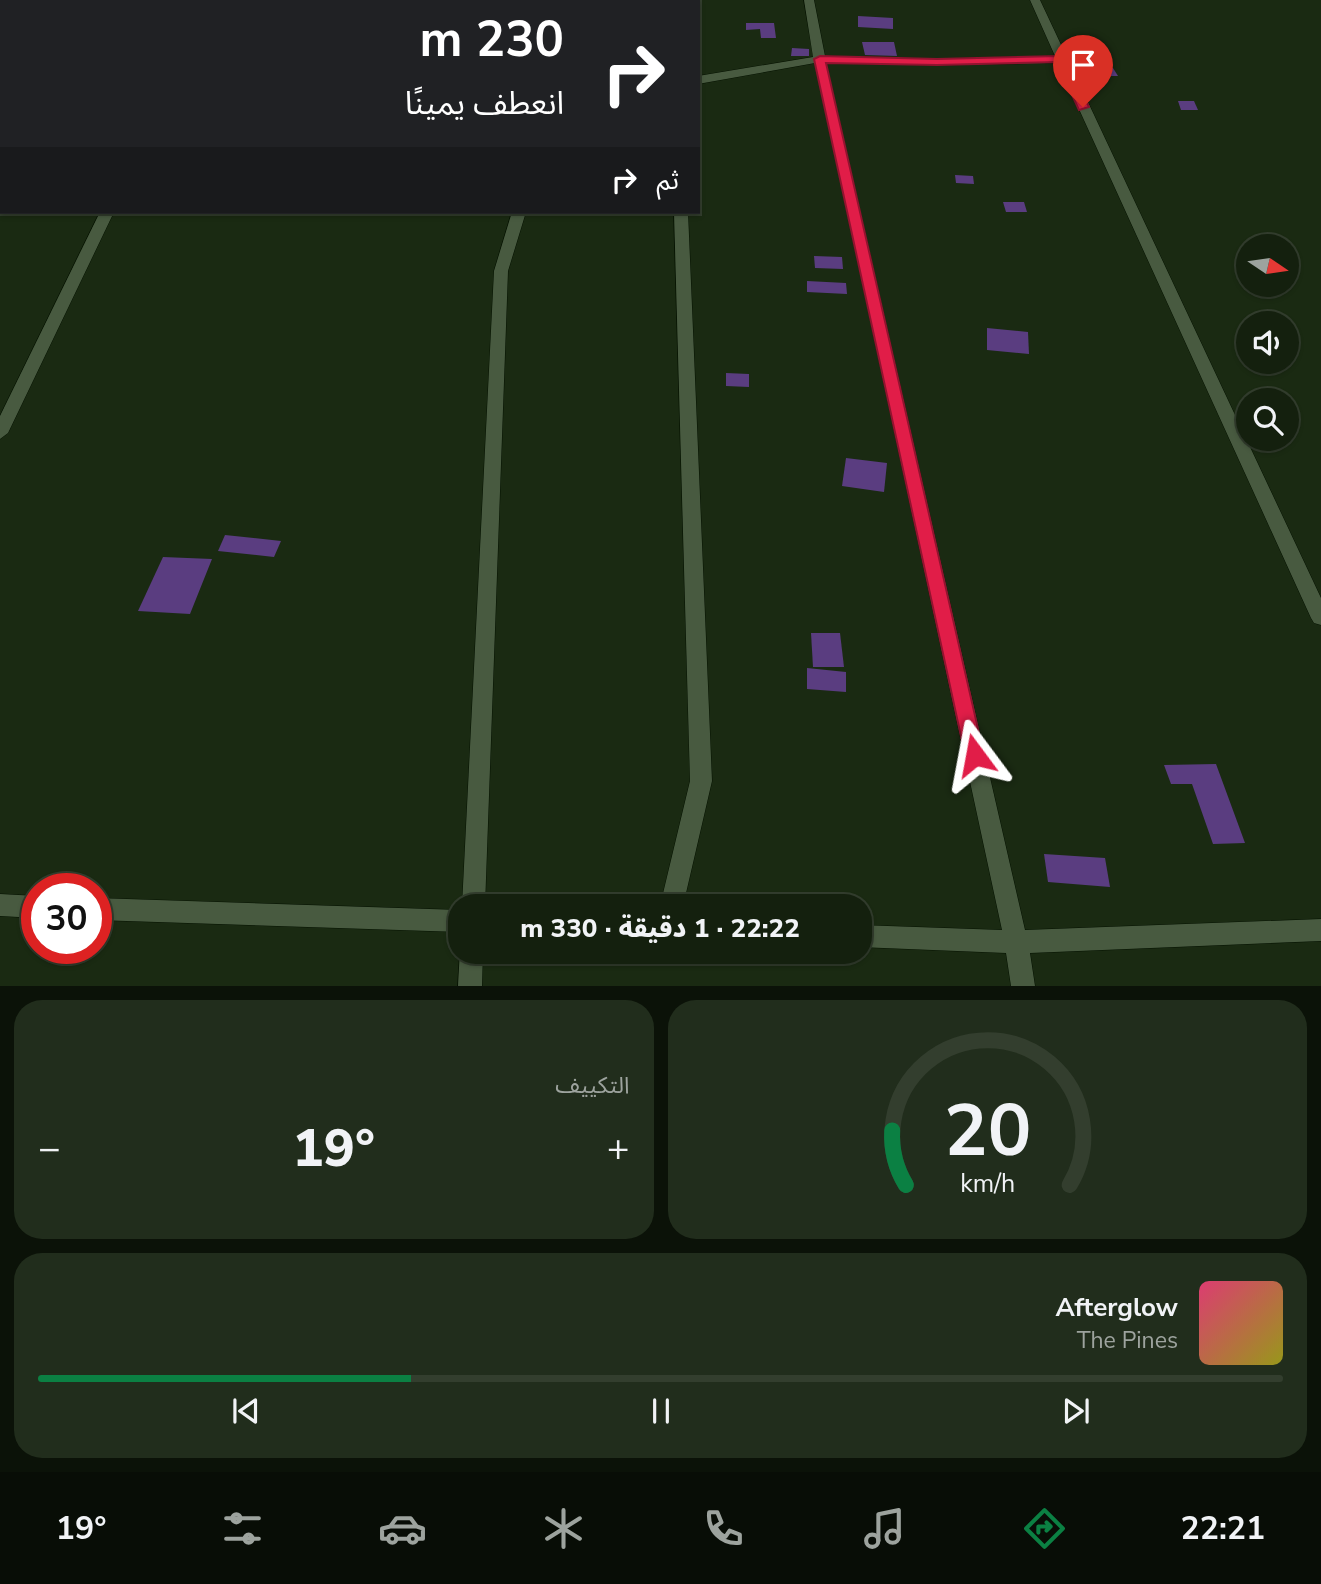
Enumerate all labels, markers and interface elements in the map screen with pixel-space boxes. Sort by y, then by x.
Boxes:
text: 230 m [420,6,564,73]
icon: right [588,28,679,119]
pin [1053,35,1113,107]
icon: arrive [1064,46,1102,84]
text: انعطف يمينًا [405,82,564,125]
icon: right [605,161,643,199]
text: ثم [657,163,679,198]
north arrow [1236,234,1298,298]
map controls [1236,234,1299,451]
button: sound [1236,311,1299,374]
button: search [1236,388,1299,451]
position arrow [938,718,1012,792]
speed limit sign: 30 [21,873,112,964]
text: 22:22 · 1 دقيقة · 330 m [520,911,800,946]
text: التكييف [555,1070,630,1101]
text: 20 [944,1082,1031,1182]
text: 19° [293,1113,375,1184]
text: − [38,1123,61,1174]
text: + [607,1123,630,1174]
text: km/h [960,1167,1015,1201]
text: Afterglow [1055,1290,1178,1325]
text: The Pines [1077,1325,1178,1356]
icon: previous [227,1392,265,1430]
icon: pause [642,1392,680,1430]
icon: next [1057,1392,1095,1430]
icon: filters [218,1504,267,1553]
icon: car [378,1504,427,1553]
icon: climate [539,1504,588,1553]
icon: phone [699,1504,748,1553]
icon: music [860,1504,909,1553]
icon: directions [1020,1504,1069,1553]
text: 19° [56,1507,106,1550]
text: 22:21 [1181,1507,1265,1550]

